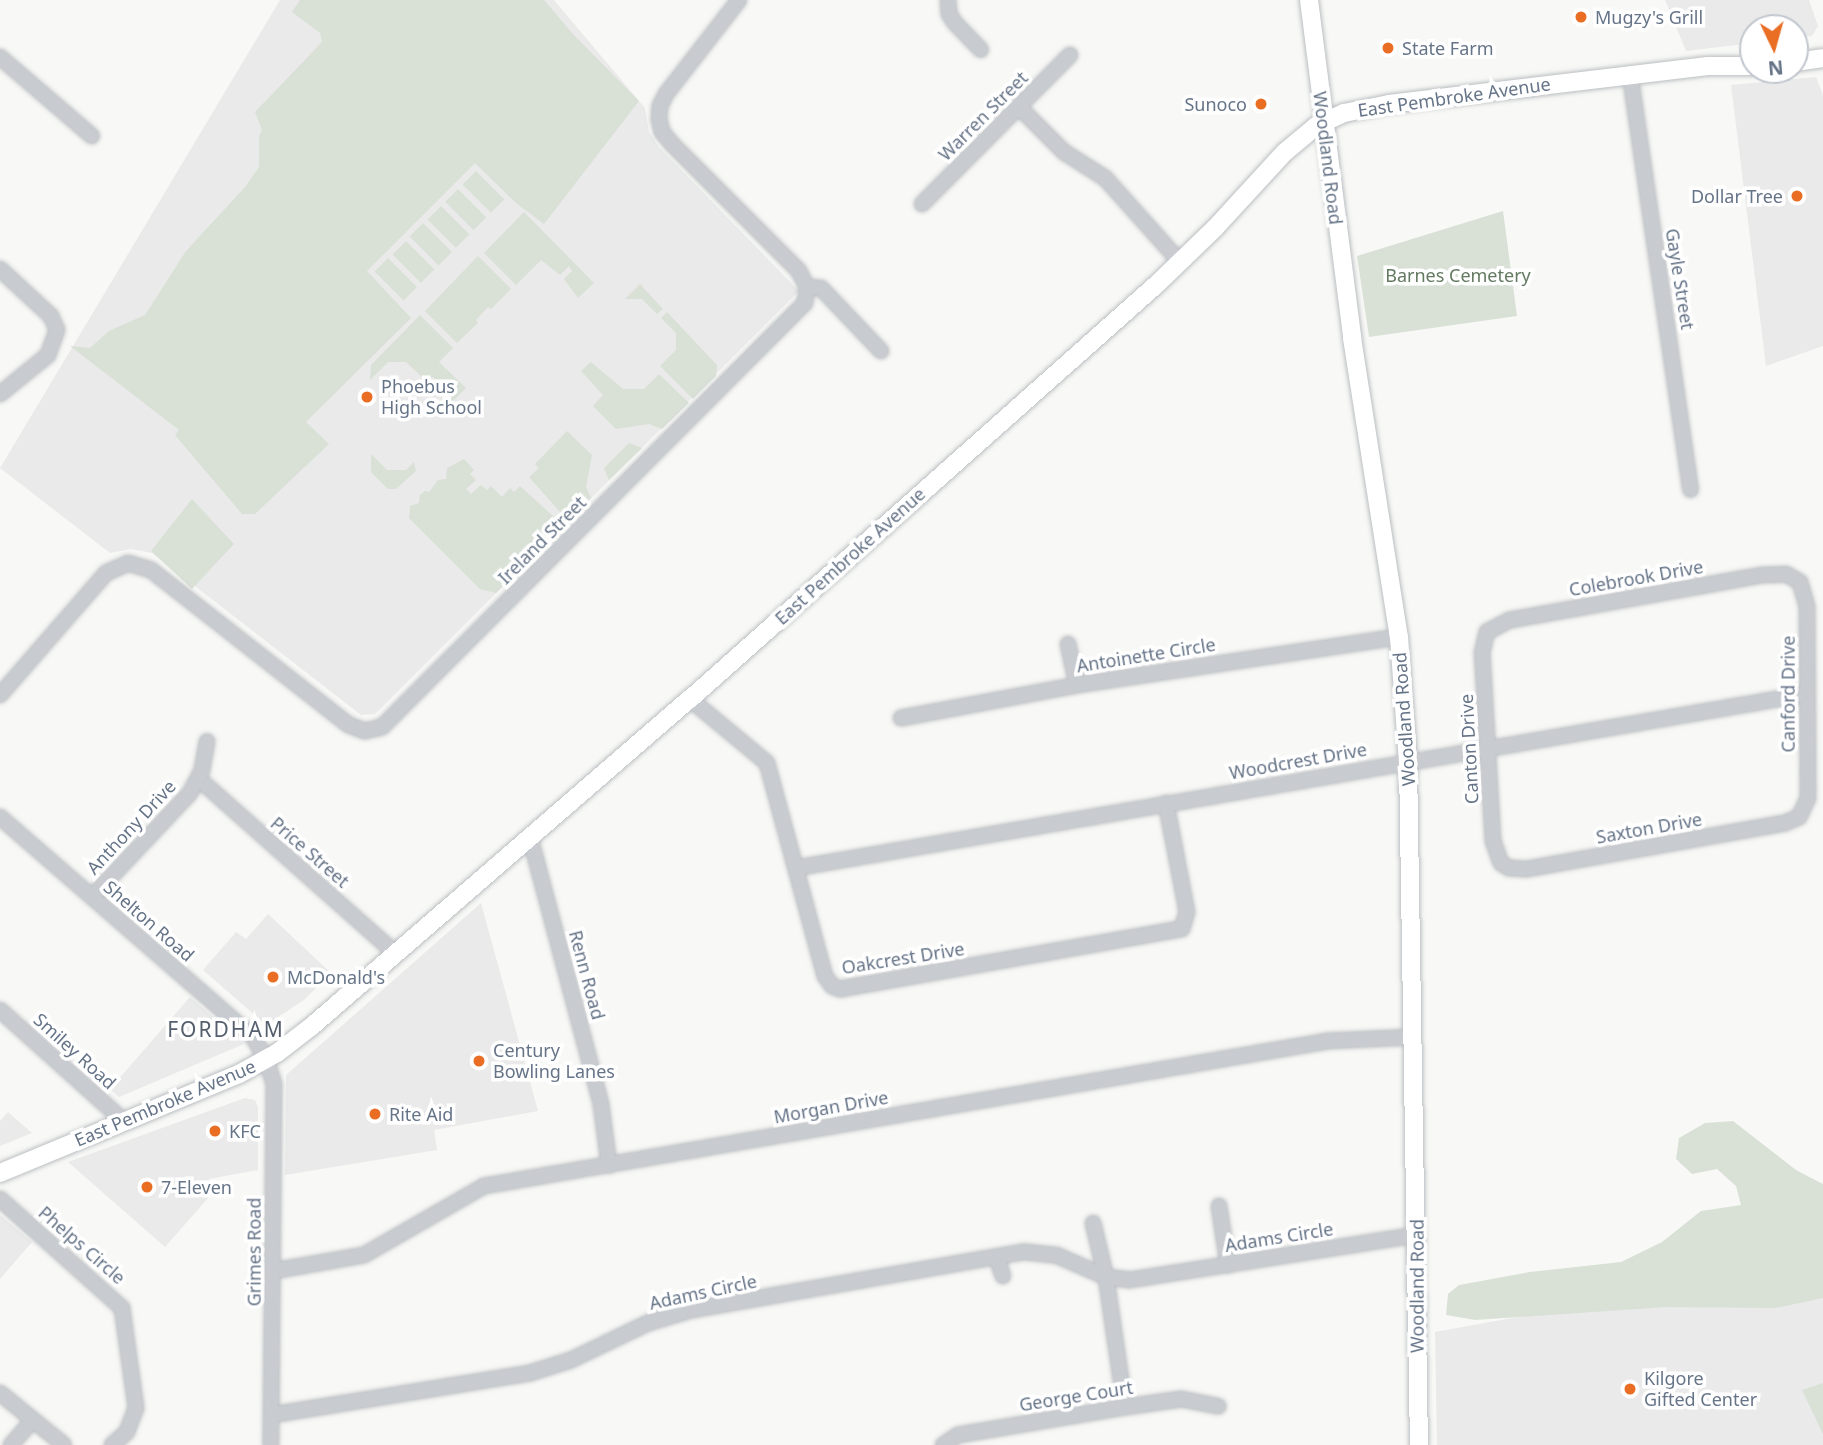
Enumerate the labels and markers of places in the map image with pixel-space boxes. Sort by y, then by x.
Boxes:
place label: Mugzy's Grill [1595,6,1703,28]
marker: Mugzy's Grill [1573,9,1589,25]
place label: State Farm [1402,37,1494,59]
marker: State Farm [1380,40,1396,56]
place label: Sunoco [1184,93,1247,115]
marker: Sunoco [1253,96,1269,112]
place label: Dollar Tree [1691,185,1783,207]
marker: Dollar Tree [1789,188,1805,204]
place label: Phoebus High School [381,376,482,418]
marker: Phoebus High School [359,389,375,405]
place label: McDonald's [287,966,385,988]
marker: McDonald's [265,969,281,985]
place label: Century Bowling Lanes [493,1040,615,1082]
marker: Century Bowling Lanes [471,1053,487,1069]
place label: Rite Aid [389,1103,453,1125]
marker: Rite Aid [367,1106,383,1122]
place label: KFC [229,1120,261,1142]
marker: KFC [207,1123,223,1139]
place label: 7-Eleven [161,1176,232,1198]
marker: 7-Eleven [139,1179,155,1195]
place label: Kilgore Gifted Center [1644,1368,1757,1410]
marker: Kilgore Gifted Center [1622,1381,1638,1397]

